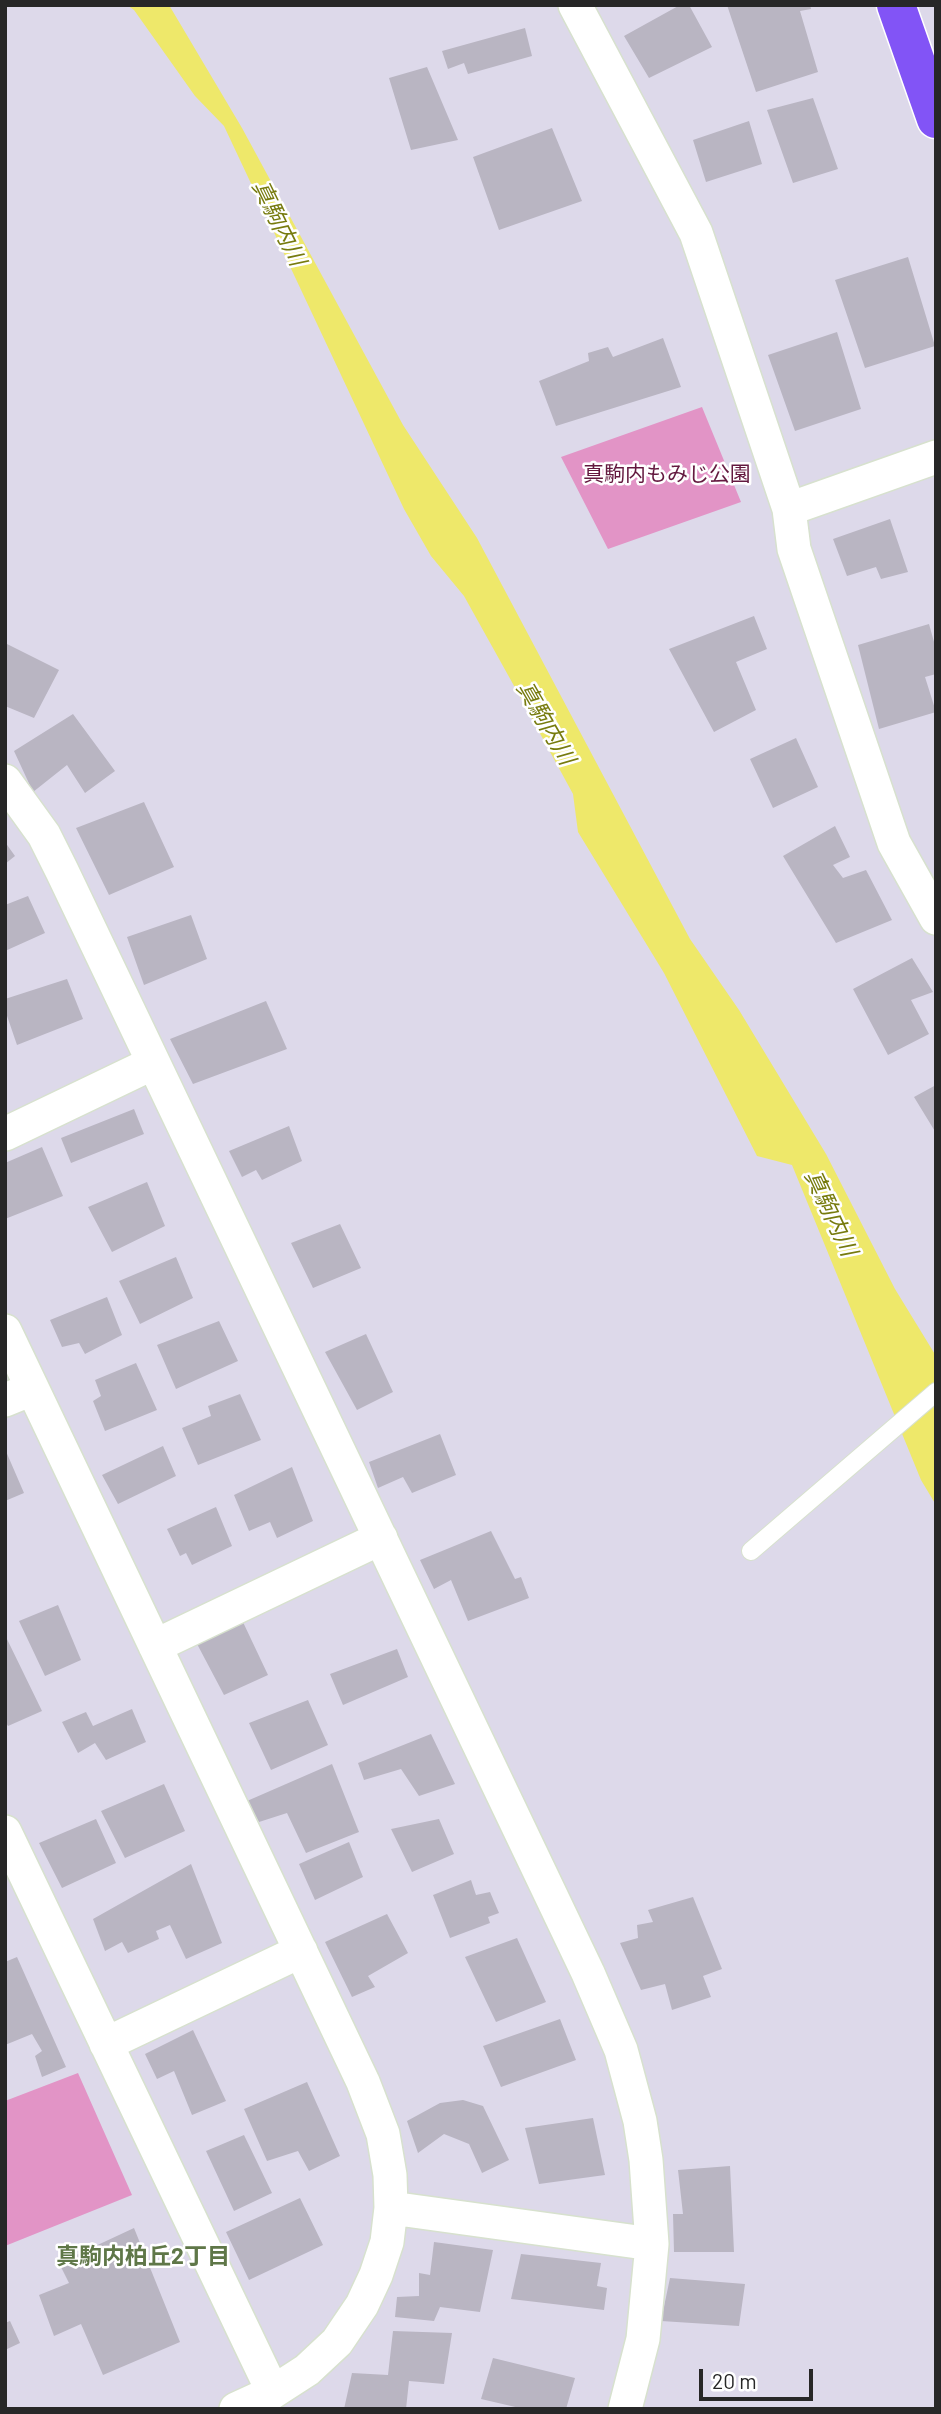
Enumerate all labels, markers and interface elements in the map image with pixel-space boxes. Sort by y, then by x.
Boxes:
water label: 真駒内川 [246,176,312,270]
park label: 真駒内もみじ公園 [583,461,751,487]
water label: 真駒内川 [511,676,581,770]
water label: 真駒内川 [799,1165,863,1261]
district label: 真駒内柏丘2丁目 [56,2242,230,2270]
scale bar [703,2354,817,2398]
text: 20 m [712,2368,757,2393]

